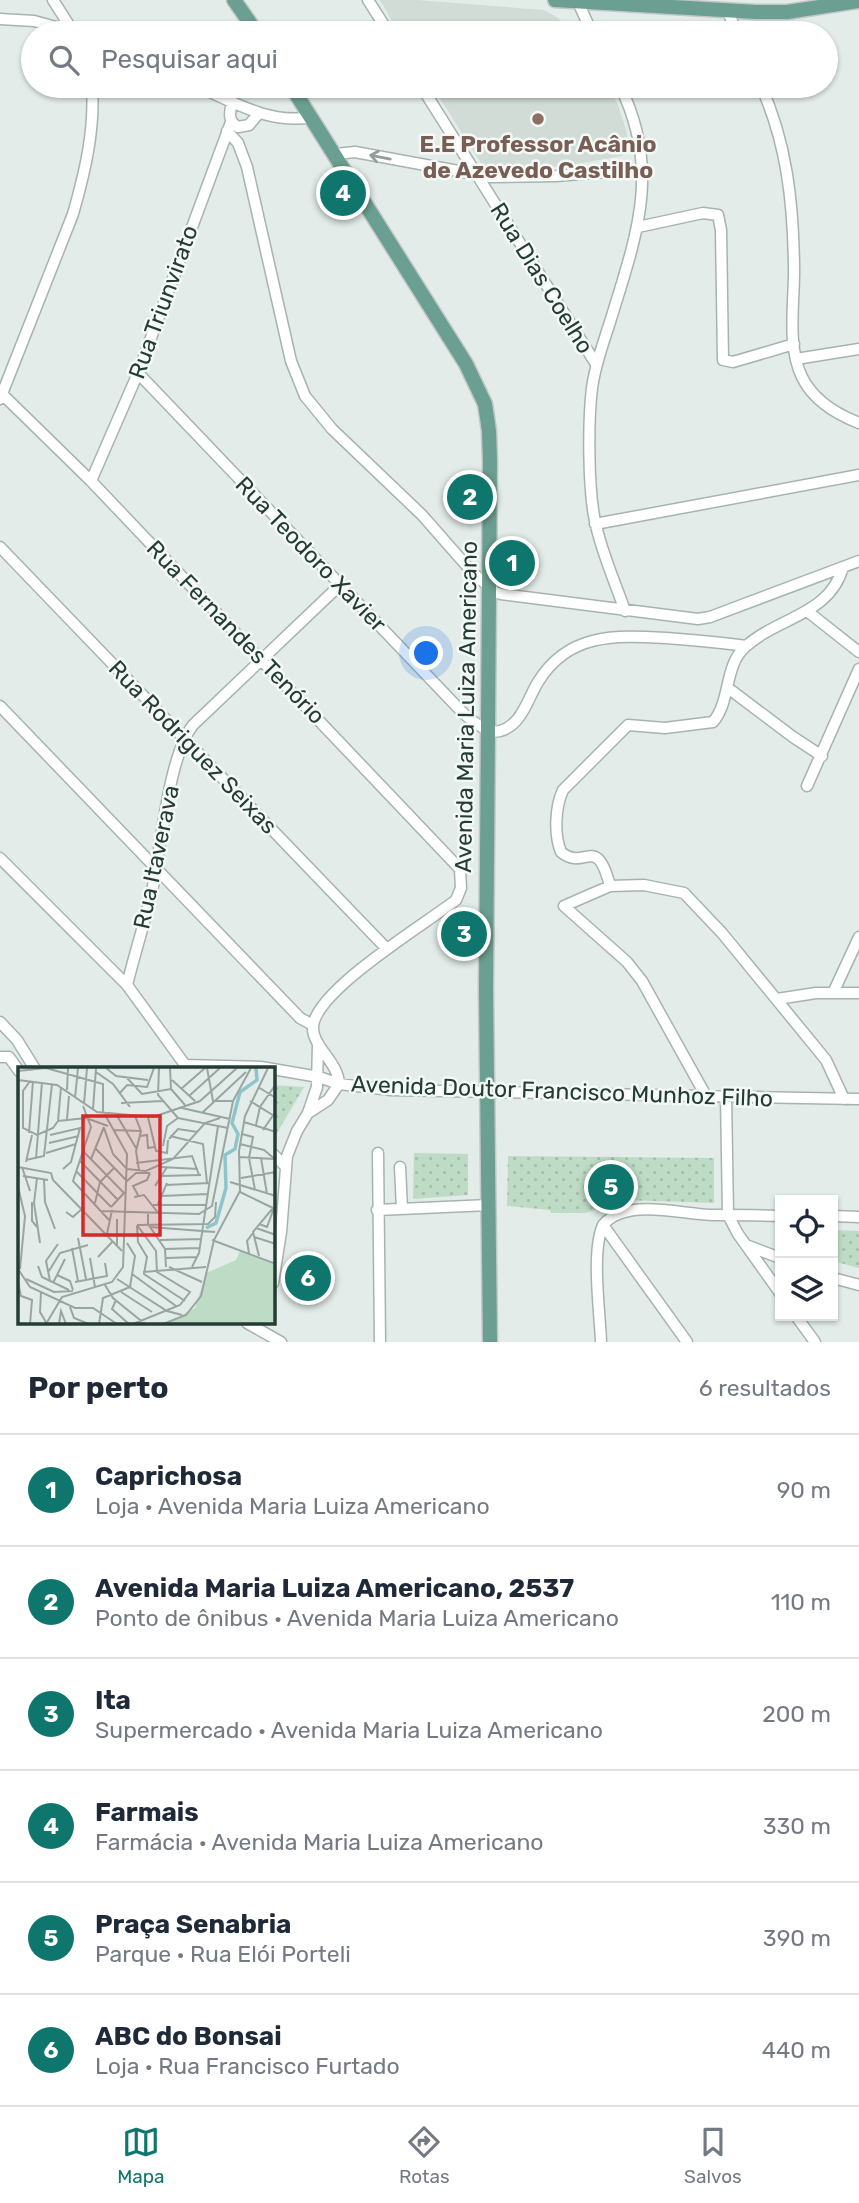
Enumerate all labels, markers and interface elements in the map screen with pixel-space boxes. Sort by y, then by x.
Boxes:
search box [21,21,838,98]
icon: search [45,41,83,79]
text: Pesquisar aqui [101,44,278,75]
marker: E.E Professor Acânio de Azevedo Castilho [530,111,546,127]
place label: E.E Professor Acânio de Azevedo Castilho [420,130,656,184]
one-way arrow [369,149,392,163]
pin: 4 [320,167,366,219]
street label: Rua Dias Coelho [484,197,600,359]
street label: Rua Triunvirato [122,221,204,383]
street label: Rua Teodoro Xavier [230,471,392,638]
pin: 2 [447,471,493,523]
street label: Rua Fernandes Tenório [141,534,331,730]
pin: 1 [489,537,535,589]
street label: Avenida Maria Luiza Americano [449,541,483,873]
your location [409,636,443,670]
street label: Rua Rodriguez Seixas [103,654,283,840]
street label: Rua Itaverava [127,783,185,931]
pin: 3 [441,908,487,960]
inset map [18,1067,275,1324]
street label: Avenida Doutor Francisco Munhoz Filho [350,1070,774,1112]
pin: 5 [588,1161,634,1213]
map controls [775,1195,838,1321]
button: locate [775,1195,838,1258]
pin: 6 [285,1252,331,1304]
button: layers [775,1258,838,1321]
text: Por perto [28,1370,169,1406]
text: 6 resultados [699,1374,831,1402]
text: Caprichosa [95,1461,242,1492]
text: 1 [45,1476,57,1504]
text: 90 m [777,1476,831,1504]
text: Loja · Avenida Maria Luiza Americano [95,1492,490,1520]
text: Avenida Maria Luiza Americano, 2537 [95,1573,574,1604]
text: 2 [44,1588,58,1616]
text: 110 m [771,1588,831,1616]
text: Ponto de ônibus · Avenida Maria Luiza Americano [95,1604,619,1632]
text: Ita [95,1685,131,1716]
text: 3 [43,1700,59,1728]
text: 200 m [762,1700,831,1728]
text: Supermercado · Avenida Maria Luiza Americano [95,1716,603,1744]
text: Farmais [95,1797,199,1828]
text: 4 [43,1812,59,1840]
text: 330 m [763,1812,831,1840]
text: Farmácia · Avenida Maria Luiza Americano [95,1828,544,1856]
text: Praça Senabria [95,1909,291,1940]
text: 5 [44,1924,58,1952]
text: 390 m [763,1924,831,1952]
text: Parque · Rua Elói Porteli [95,1940,351,1968]
text: ABC do Bonsai [95,2021,282,2052]
text: 6 [44,2036,58,2064]
text: 440 m [762,2036,831,2064]
text: Loja · Rua Francisco Furtado [95,2052,400,2080]
tab: Mapa [117,2123,165,2188]
tab: Rotas [399,2123,450,2188]
tab: Salvos [684,2123,742,2188]

